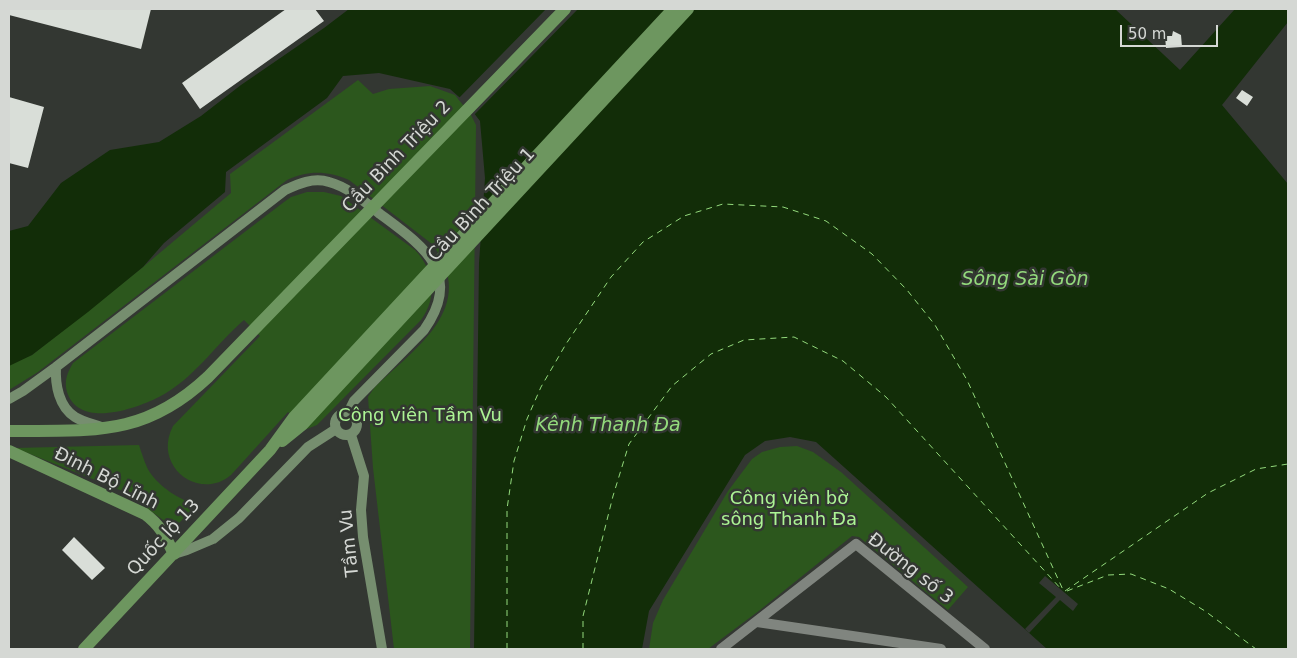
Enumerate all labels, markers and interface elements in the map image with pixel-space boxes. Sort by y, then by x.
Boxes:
scale bar [1122,15,1220,47]
text: 50 m [1128,25,1166,43]
street label: Cầu Bình Triệu 2 [338,97,456,217]
street label: Cầu Bình Triệu 1 [424,144,540,266]
water label: Sông Sài Gòn [961,269,1089,291]
park label: Công viên Tầm Vu [338,405,502,427]
water label: Kênh Thanh Đa [535,415,681,437]
street label: Đinh Bộ Lĩnh [50,443,162,515]
park label: Công viên bờ sông Thanh Đa [721,488,857,530]
street label: Quốc lộ 13 [123,495,205,581]
street label: Tầm Vu [336,508,364,578]
street label: Đường số 3 [863,529,957,609]

